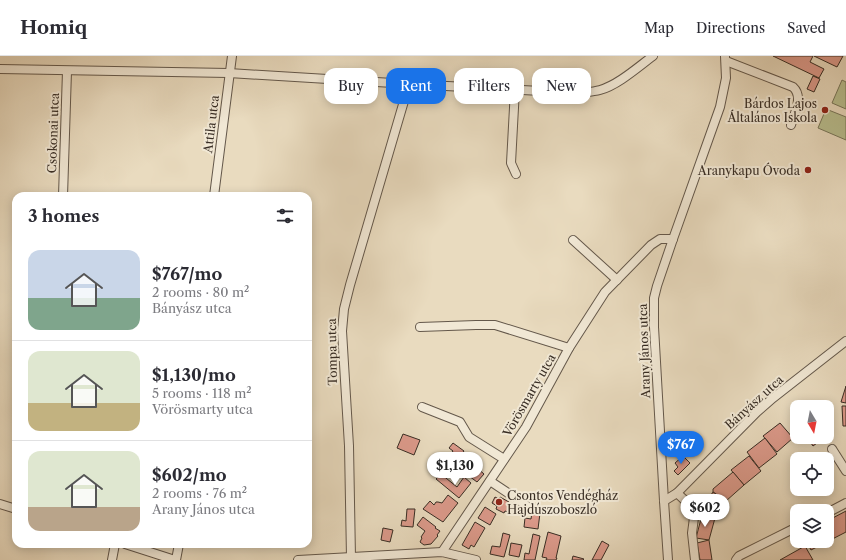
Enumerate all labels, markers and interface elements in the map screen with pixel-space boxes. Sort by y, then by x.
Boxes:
text: Homiq [20,16,87,39]
text: Map [644,19,674,37]
text: Directions [696,19,765,37]
text: Saved [787,19,826,37]
chip: Buy [324,68,378,104]
chip: Rent [386,68,446,104]
chip: Filters [454,68,524,104]
chip: New [532,68,591,104]
street label: Csokonai utca [44,92,62,174]
street label: Attila utca [200,94,222,155]
place label: Bárdos Lajos Általános Iskola [726,96,818,125]
marker: Bárdos Lajos Általános Iskola [820,105,830,115]
place label: Aranykapu Óvoda [697,162,801,178]
marker: Aranykapu Óvoda [803,165,813,175]
icon: filters [274,205,296,227]
text: 3 homes [28,206,99,226]
text: $767/mo [152,264,222,284]
icon: home [60,266,108,314]
text: 2 rooms · 80 m² [152,284,249,300]
text: Bányász utca [152,300,232,316]
street label: Arany János utca [635,303,653,400]
street label: Tompa utca [324,318,340,386]
street label: Vörösmarty utca [499,350,559,440]
text: $1,130/mo [152,365,236,385]
icon: home [60,367,108,415]
street label: Bányász utca [722,371,787,432]
text: 5 rooms · 118 m² [152,385,252,401]
north arrow [790,400,834,444]
map controls [790,400,834,548]
text: Vörösmarty utca [152,401,253,417]
pin: $767 [657,431,705,465]
text: $767 [667,436,695,452]
pin: $1,130 [422,452,488,486]
button: locate [790,452,834,496]
text: $1,130 [436,457,474,473]
text: $602/mo [152,465,227,485]
icon: home [60,467,108,515]
text: 2 rooms · 76 m² [152,485,247,501]
place label: Csontos Vendégház Hajdúszoboszló [507,488,618,517]
pin: $602 [681,494,729,528]
marker: Csontos Vendégház Hajdúszoboszló [494,497,504,507]
text: $602 [690,499,721,515]
text: Arany János utca [152,501,255,517]
button: layers [790,504,834,548]

